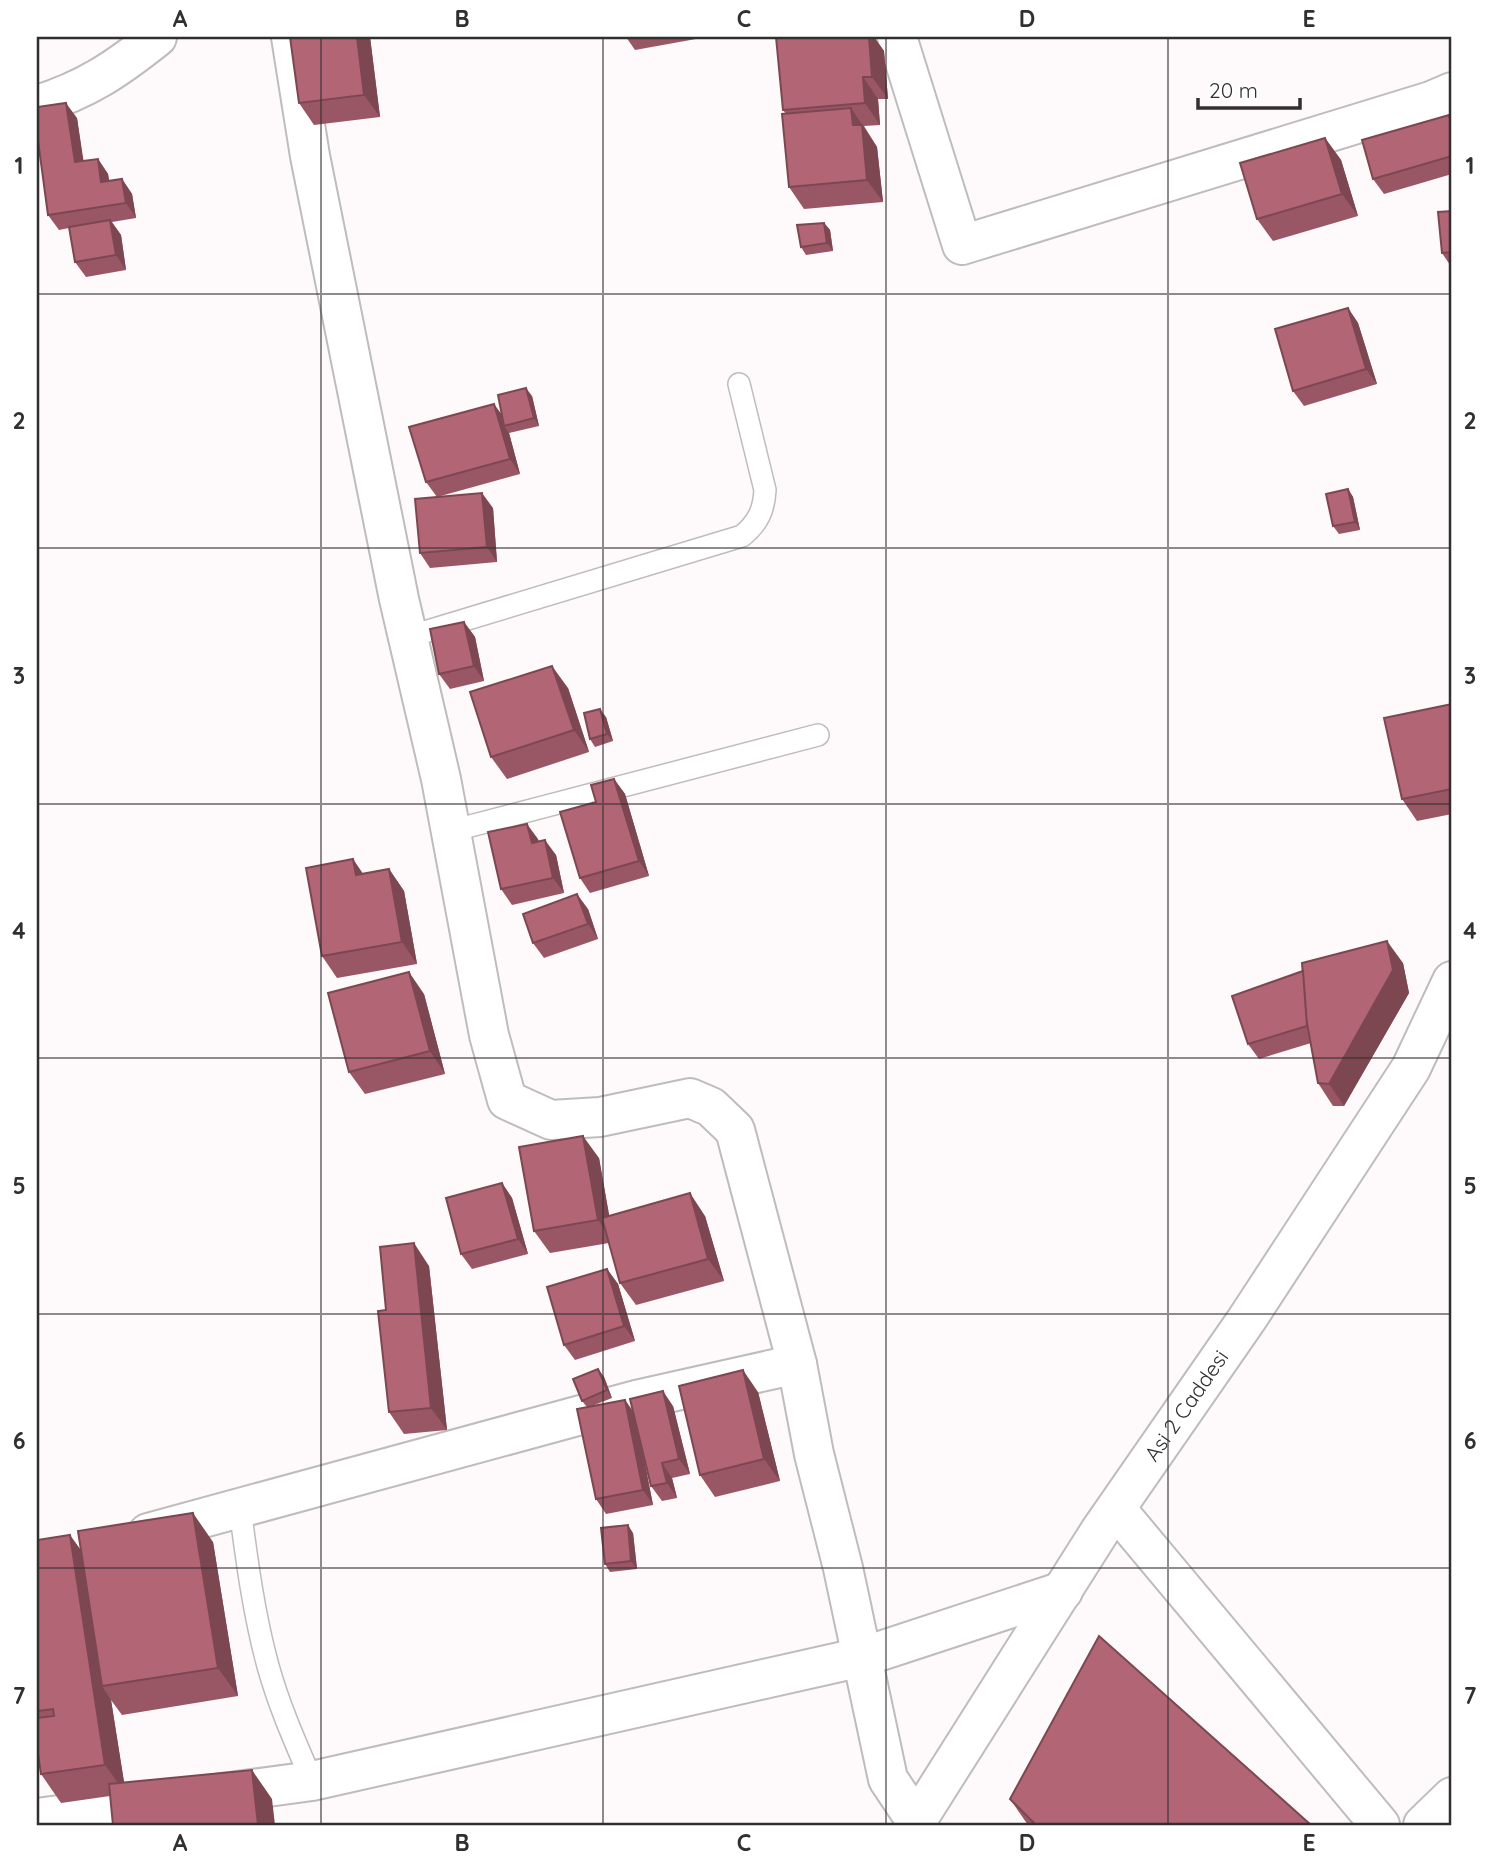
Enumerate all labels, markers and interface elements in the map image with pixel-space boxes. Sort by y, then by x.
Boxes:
text: A [173,4,188,33]
text: B [454,4,470,33]
text: C [737,4,751,33]
text: D [1019,4,1035,33]
text: E [1302,4,1316,33]
scale bar [1198,66,1300,110]
text: 20 m [1209,77,1258,103]
text: 1 [15,151,23,180]
text: 1 [1466,151,1474,180]
text: 2 [12,406,26,435]
text: 2 [1463,406,1477,435]
text: 3 [13,661,25,690]
text: 3 [1464,661,1476,690]
text: 4 [12,916,26,945]
text: 4 [1463,916,1477,945]
text: 5 [12,1171,26,1200]
text: 5 [1463,1171,1477,1200]
street label: Asi 2 Caddesi [1138,1345,1233,1466]
text: 6 [13,1426,25,1455]
text: 6 [1464,1426,1476,1455]
text: 7 [13,1681,26,1710]
text: 7 [1464,1681,1477,1710]
text: A [173,1828,188,1857]
text: B [454,1828,470,1857]
text: C [737,1828,751,1857]
text: D [1019,1828,1035,1857]
text: E [1302,1828,1316,1857]

